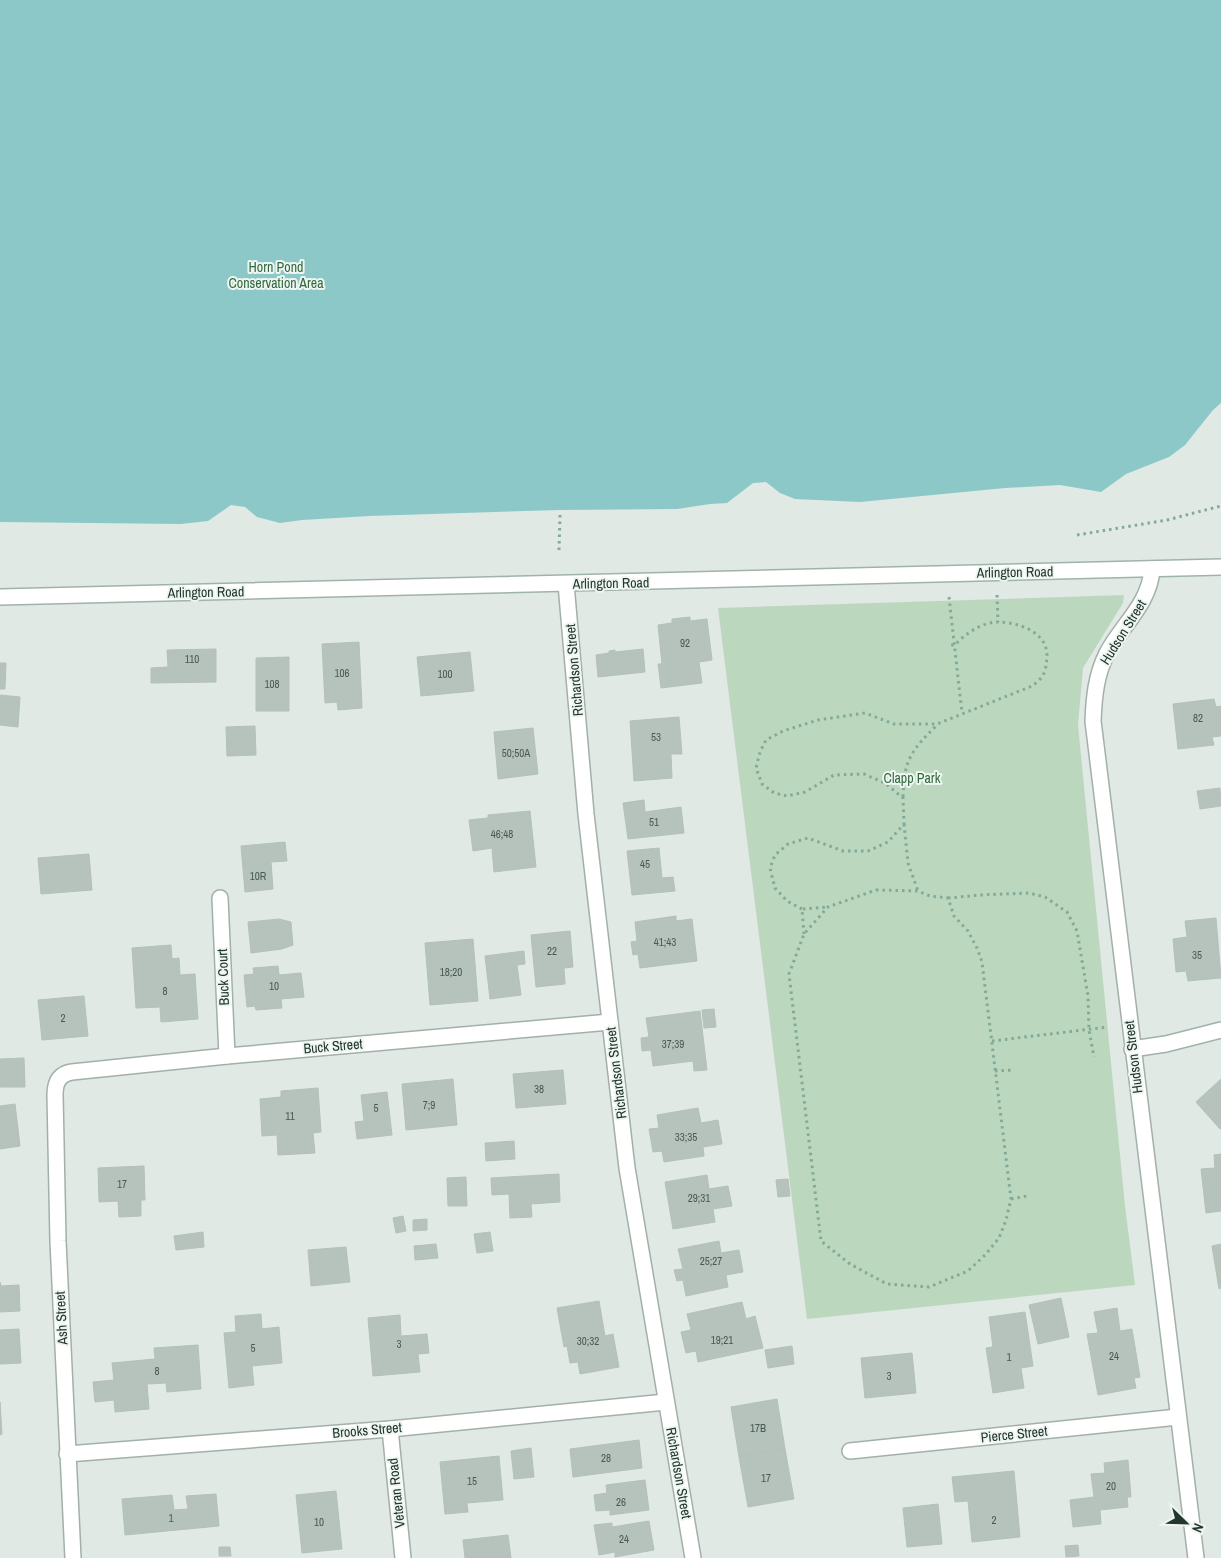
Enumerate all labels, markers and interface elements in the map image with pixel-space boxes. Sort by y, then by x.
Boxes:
park label: Horn Pond Conservation Area [228,258,324,292]
street label: Arlington Road [976,562,1053,582]
street label: Arlington Road [572,573,649,593]
street label: Arlington Road [167,582,244,602]
street label: Hudson Street [1096,596,1150,668]
street label: Richardson Street [561,623,587,717]
house number: 92 [680,636,690,650]
house number: 110 [185,652,199,666]
house number: 106 [334,666,350,680]
house number: 100 [437,667,453,681]
house number: 108 [264,677,280,691]
house number: 82 [1193,711,1203,725]
house number: 53 [651,730,661,744]
house number: 50;50A [502,746,531,760]
park label: Clapp Park [884,769,941,787]
house number: 51 [649,815,659,829]
house number: 46;48 [491,827,513,841]
house number: 45 [640,857,650,871]
house number: 10R [250,869,267,883]
house number: 41;43 [654,935,676,949]
house number: 22 [547,944,557,958]
street label: Buck Court [213,948,233,1006]
house number: 35 [1192,948,1202,962]
house number: 18;20 [440,965,462,979]
house number: 10 [269,979,279,993]
house number: 8 [162,984,168,998]
house number: 2 [60,1011,66,1025]
street label: Hudson Street [1120,1019,1146,1095]
street label: Richardson Street [601,1026,631,1120]
street label: Buck Street [303,1034,363,1058]
house number: 37;39 [662,1037,684,1051]
house number: 38 [534,1082,544,1096]
house number: 7;9 [423,1098,435,1112]
house number: 5 [373,1101,379,1115]
house number: 11 [285,1109,295,1123]
house number: 33;35 [675,1130,697,1144]
house number: 17 [117,1177,127,1191]
house number: 29;31 [688,1191,710,1205]
house number: 25;27 [700,1254,722,1268]
street label: Ash Street [51,1291,71,1346]
house number: 19;21 [711,1333,733,1347]
house number: 30;32 [577,1334,599,1348]
house number: 3 [396,1337,402,1351]
house number: 5 [250,1341,256,1355]
house number: 24 [1109,1349,1119,1363]
house number: 1 [1006,1350,1012,1364]
house number: 8 [154,1364,160,1378]
house number: 3 [886,1369,892,1383]
street label: Brooks Street [332,1418,402,1442]
house number: 17B [750,1421,766,1435]
street label: Pierce Street [980,1422,1048,1446]
street label: Richardson Street [662,1426,696,1520]
house number: 28 [601,1451,611,1465]
street label: Veteran Road [383,1457,409,1529]
house number: 17 [761,1471,771,1485]
house number: 15 [467,1474,477,1488]
house number: 20 [1106,1479,1116,1493]
house number: 26 [616,1495,626,1509]
north arrow [1161,1498,1211,1548]
house number: 1 [168,1511,174,1525]
house number: 2 [991,1513,997,1527]
house number: 10 [314,1515,324,1529]
text: N [1188,1521,1208,1535]
house number: 24 [619,1532,629,1546]

